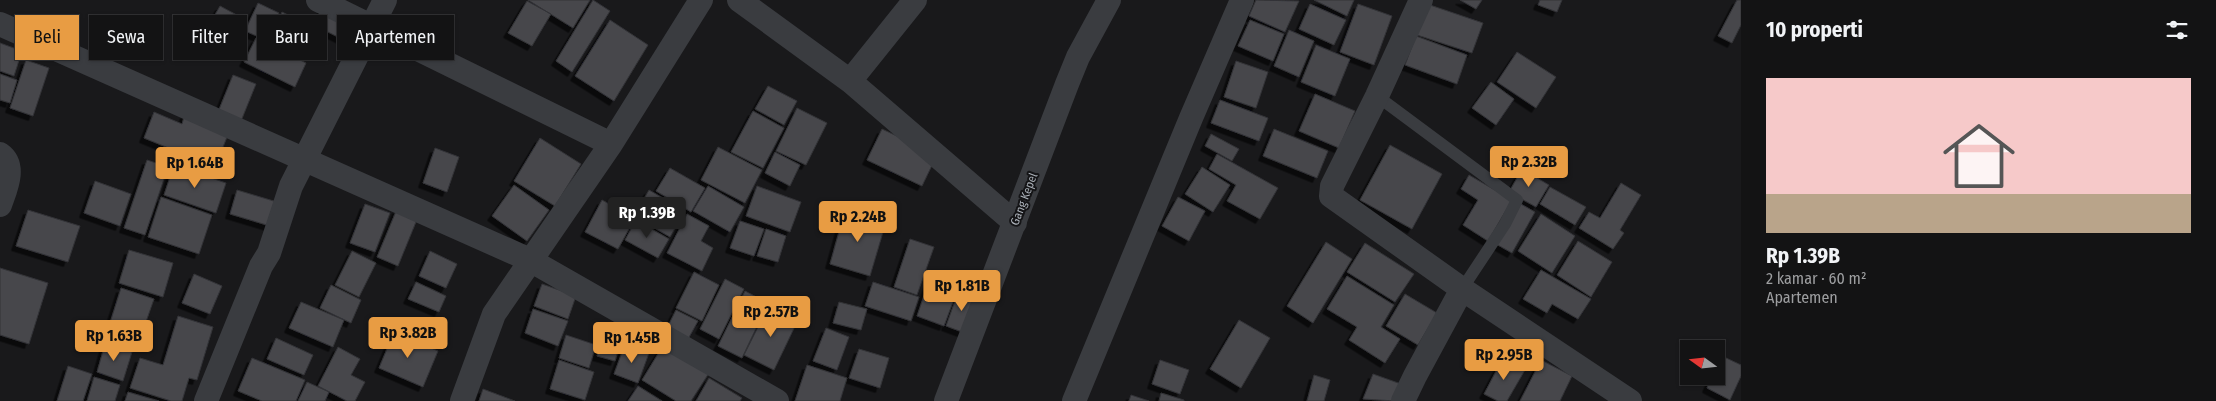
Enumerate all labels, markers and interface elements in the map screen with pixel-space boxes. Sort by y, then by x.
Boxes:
chip: Beli [15,15,79,60]
chip: Sewa [89,15,163,60]
chip: Filter [173,15,247,60]
chip: Baru [257,15,327,60]
chip: Apartemen [337,15,454,60]
icon: filters [2163,16,2191,44]
text: 10 properti [1766,17,1863,43]
icon: home [1934,111,2024,201]
pin: Rp 1.64B [143,146,247,189]
pin: Rp 2.32B [1477,146,1581,188]
text: Rp 2.32B [1501,152,1557,171]
text: Rp 1.64B [167,153,223,172]
street label: Gang Kepel [1008,171,1040,227]
pin: Rp 1.39B [595,196,699,239]
pin: Rp 2.24B [806,200,910,243]
text: Rp 1.39B [619,203,675,222]
text: Rp 2.24B [830,207,886,226]
text: Rp 1.39B [1766,243,1840,269]
text: 2 kamar · 60 m² [1766,269,1867,288]
pin: Rp 1.81B [910,270,1014,312]
text: Rp 1.81B [934,276,990,295]
text: Apartemen [1766,288,1838,307]
pin: Rp 2.57B [719,296,823,338]
text: Rp 2.57B [743,302,799,321]
pin: Rp 3.82B [356,316,460,359]
pin: Rp 1.63B [62,320,166,362]
pin: Rp 1.45B [580,322,684,364]
text: Rp 3.82B [380,323,436,342]
text: Rp 1.63B [86,326,142,345]
text: Rp 1.45B [604,328,660,347]
pin: Rp 2.95B [1452,338,1556,381]
north arrow [1680,340,1725,385]
map controls [1680,340,1725,385]
text: Rp 2.95B [1476,345,1532,364]

